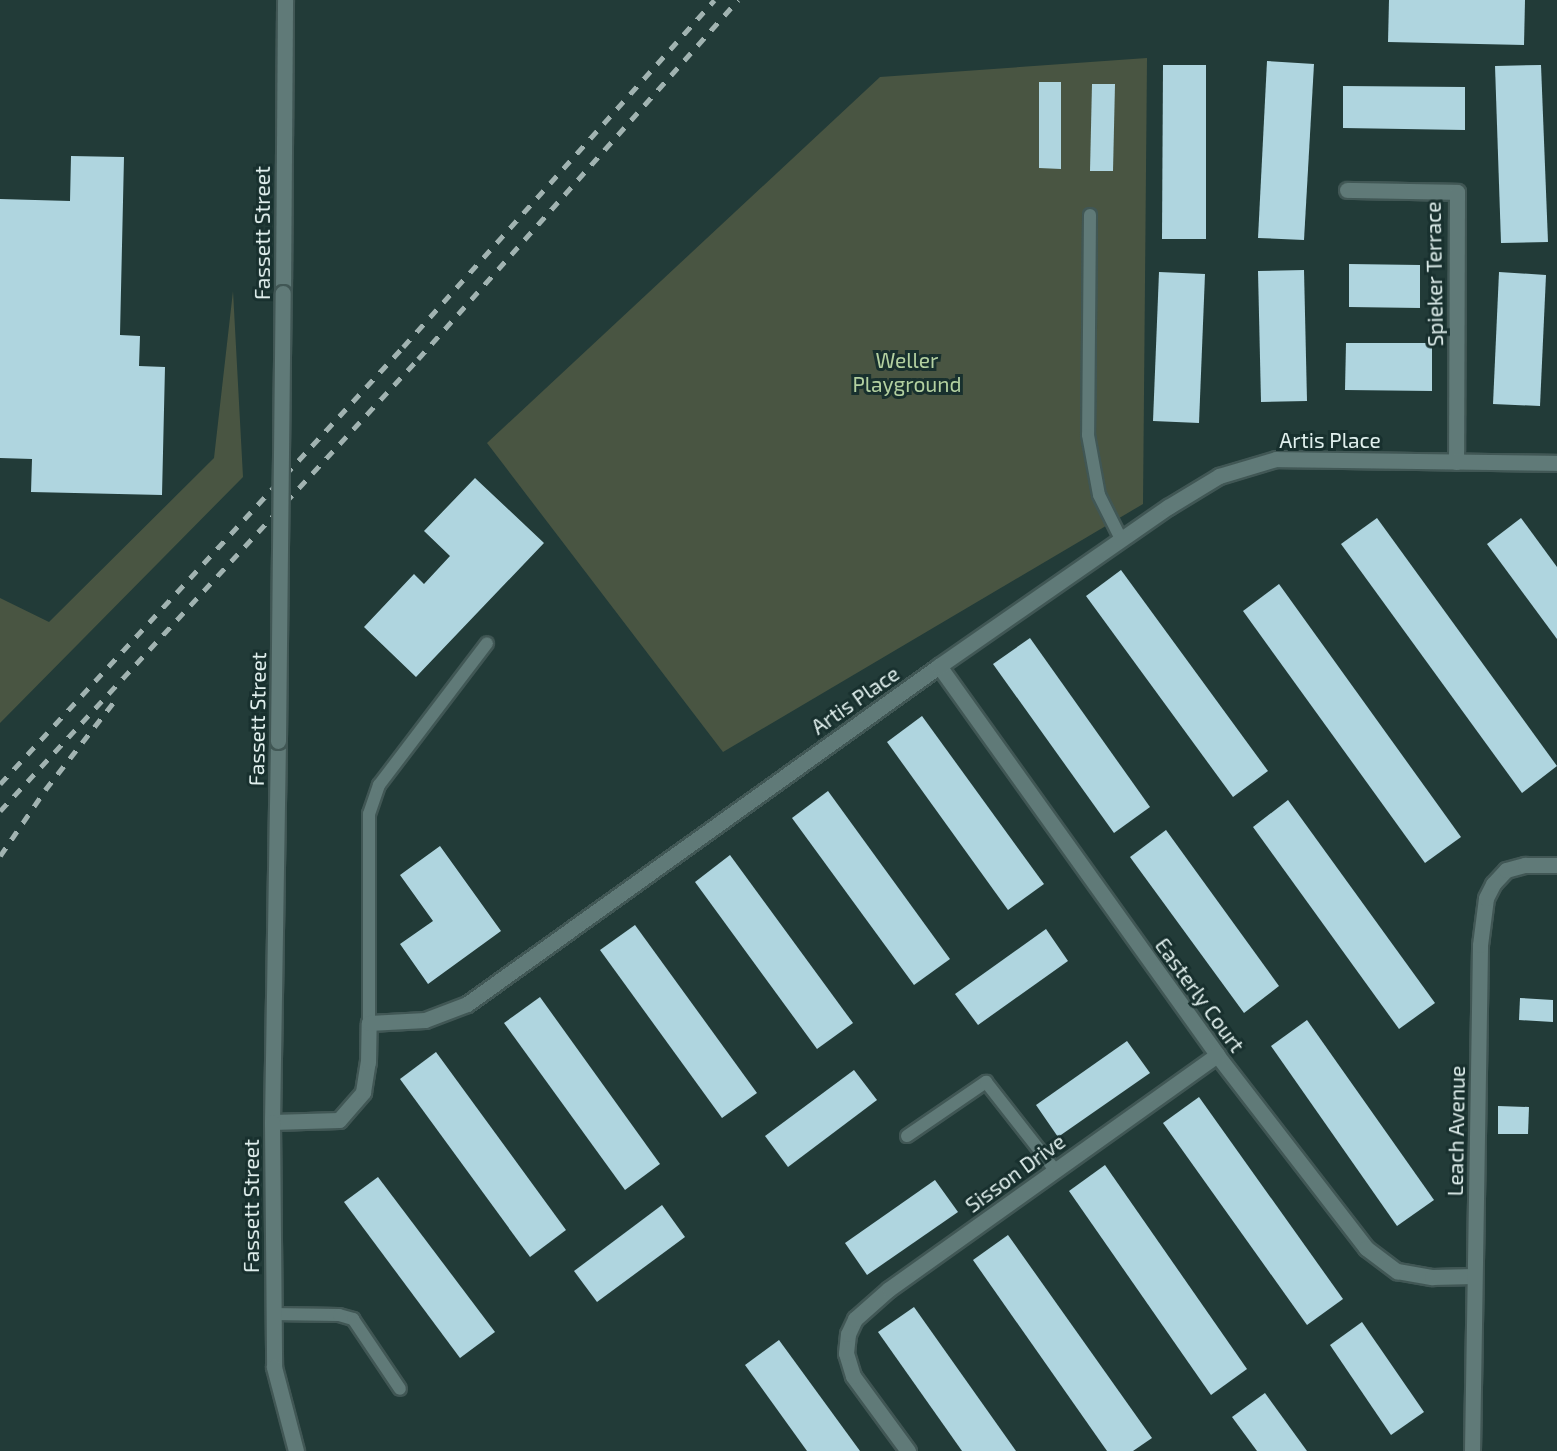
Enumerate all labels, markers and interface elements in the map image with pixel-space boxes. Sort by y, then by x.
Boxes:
street label: Fassett Street [249,166,275,300]
street label: Spieker Terrace [1420,201,1448,347]
park label: Weller Playground [852,347,962,397]
street label: Artis Place [1279,427,1381,453]
street label: Fassett Street [243,652,271,786]
street label: Artis Place [806,661,904,739]
street label: Easterly Court [1150,933,1250,1057]
street label: Leach Avenue [1442,1065,1470,1197]
street label: Sisson Drive [960,1128,1070,1218]
street label: Fassett Street [238,1139,264,1273]

